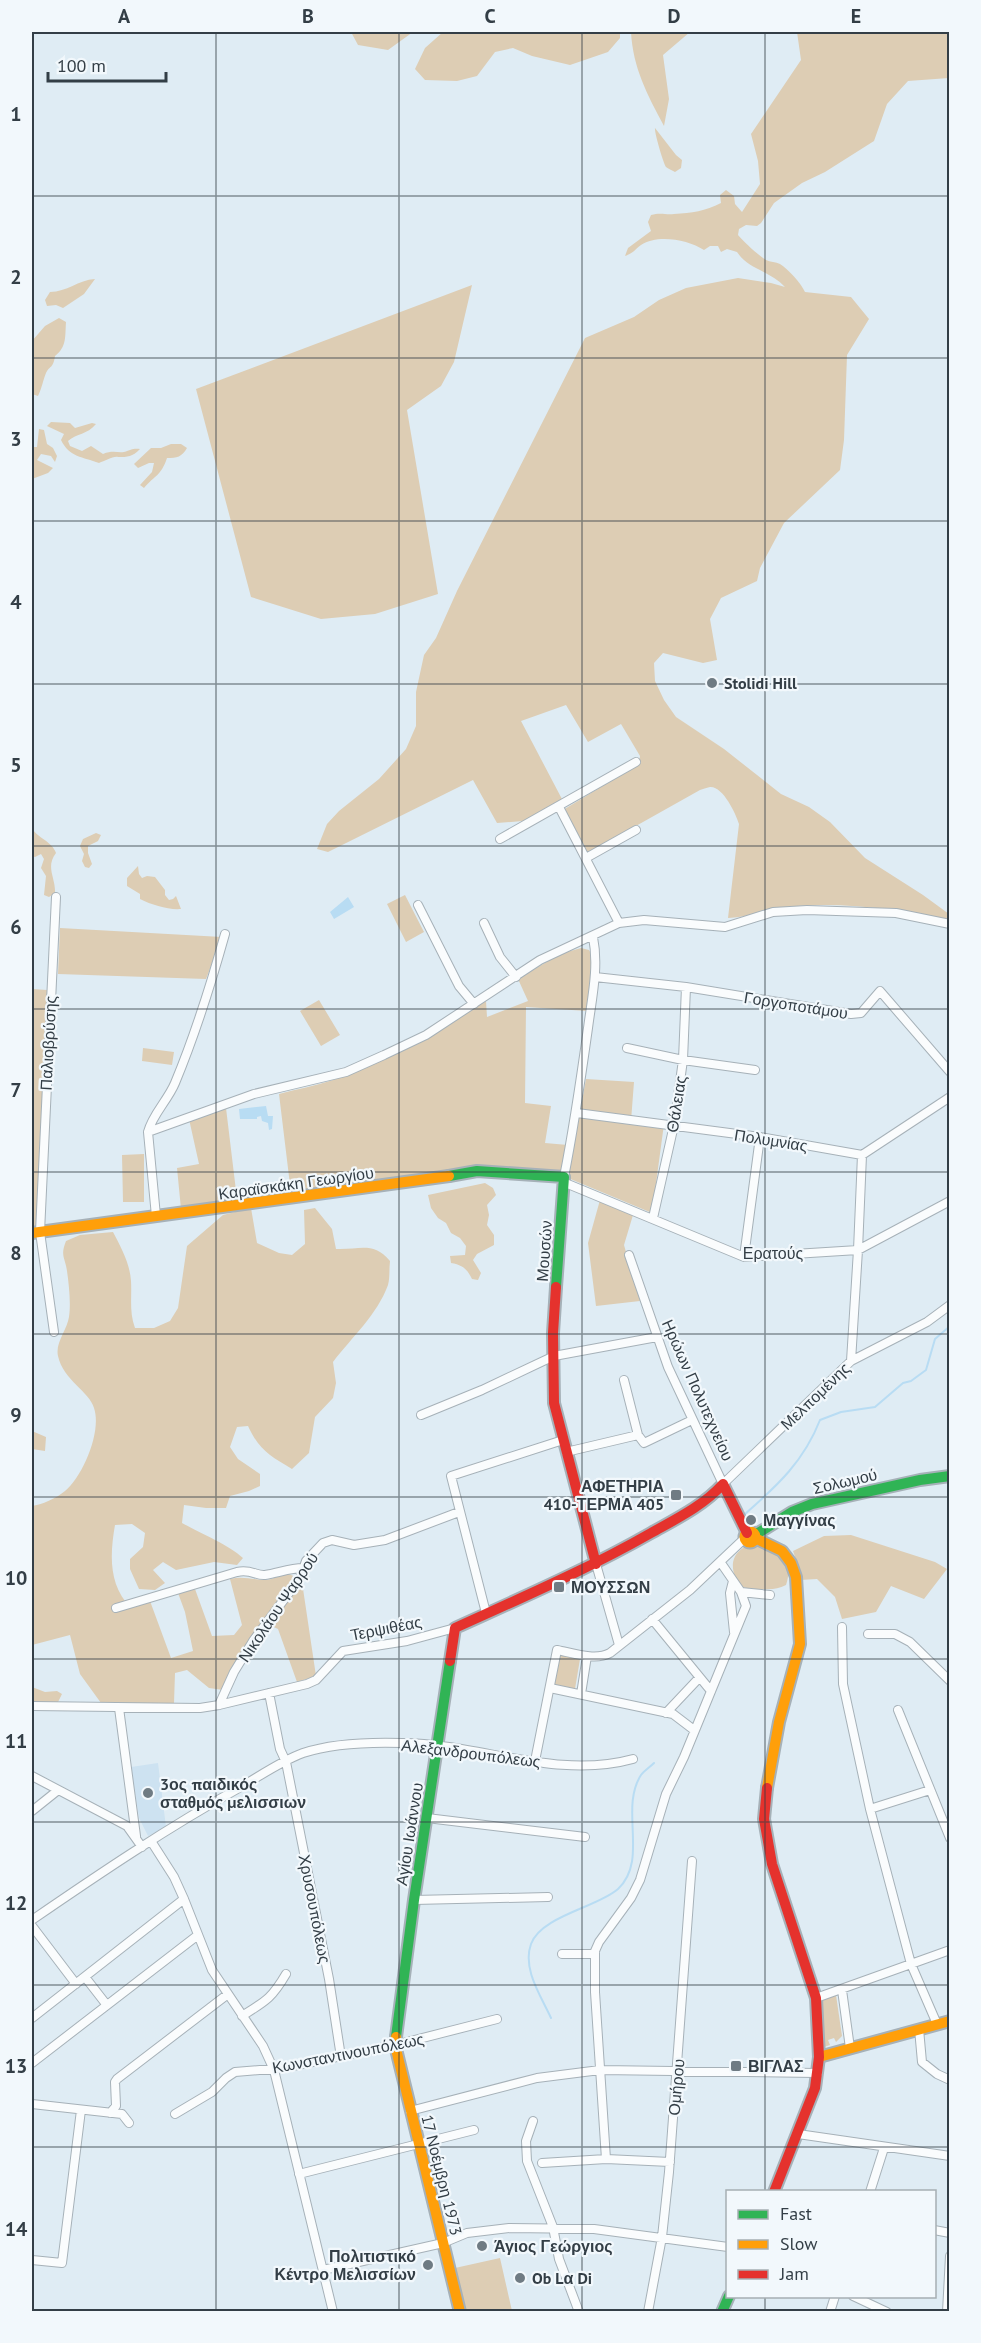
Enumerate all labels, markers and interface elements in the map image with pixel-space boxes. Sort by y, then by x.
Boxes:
text: A [118,3,131,29]
text: B [302,3,314,29]
text: C [484,3,496,29]
text: D [668,3,681,29]
text: E [851,3,861,29]
scale bar [48,45,166,83]
text: 100 m [57,54,106,77]
text: 1 [10,101,22,127]
text: 2 [10,264,22,290]
text: 3 [10,426,22,452]
text: 4 [10,589,22,615]
place label: Stolidi Hill [724,673,797,693]
marker: Stolidi Hill [705,676,719,690]
text: 5 [10,752,22,778]
text: 6 [10,914,22,940]
street label: Γοργοποτάμου [743,987,849,1023]
street label: Παλιοβρύσης [36,995,60,1091]
street label: Θάλειας [662,1074,690,1134]
text: 7 [10,1077,22,1103]
street label: Πολυμνίας [733,1124,809,1156]
street label: Καραϊσκάκη Γεωργίου [217,1162,375,1204]
street label: Μουσών [532,1220,556,1282]
text: 8 [10,1240,22,1266]
street label: Ερατούς [743,1243,804,1263]
street label: Ηρώων Πολυτεχνείου [658,1316,738,1464]
street label: Μελπομένης [776,1358,854,1434]
text: 9 [10,1402,22,1428]
street label: Σολωμού [811,1464,879,1498]
place label: ΑΦΕΤΗΡΙΑ 410-ΤΕΡΜΑ 405 [544,1476,664,1514]
marker: ΑΦΕΤΗΡΙΑ 410-ΤΕΡΜΑ 405 [669,1488,683,1502]
place label: Μαγγίνας [763,1510,835,1530]
marker: Μαγγίνας [744,1513,758,1527]
street label: Νικολάου Ψαρρού [234,1548,322,1666]
text: 10 [5,1565,27,1591]
place label: ΜΟΥΣΣΩΝ [571,1577,650,1597]
marker: ΜΟΥΣΣΩΝ [552,1580,566,1594]
street label: Τερψιθέας [349,1611,424,1645]
text: 11 [5,1728,27,1754]
street label: Αλεξανδρουπόλεως [400,1735,542,1771]
place label: 3ος παιδικός σταθμός μελισσιων [160,1774,306,1812]
street label: Αγίου Ιωάννου [391,1781,427,1887]
marker: 3ος παιδικός σταθμός μελισσιων [141,1786,155,1800]
street label: Χρυσουπόλεως [295,1853,335,1965]
text: 12 [5,1890,27,1916]
street label: Κωνσταντινουπόλεως [270,2028,426,2078]
text: 13 [5,2053,27,2079]
place label: ΒΙΓΛΑΣ [748,2056,804,2076]
street label: Ομήρου [664,2058,688,2116]
marker: ΒΙΓΛΑΣ [729,2059,743,2073]
street label: 17 Νοέμβρη 1973 [417,2113,467,2237]
legend [726,2190,936,2298]
text: Fast [780,2202,812,2225]
text: 14 [5,2216,28,2242]
text: Slow [780,2232,818,2255]
place label: Άγιος Γεώργιος [494,2236,613,2256]
marker: Άγιος Γεώργιος [475,2239,489,2253]
place label: Πολιτιστικό Κέντρο Μελισσίων [274,2246,416,2284]
marker: Πολιτιστικό Κέντρο Μελισσίων [421,2258,435,2272]
text: Jam [779,2262,809,2285]
place label: Ob Lα Di [532,2268,592,2288]
marker: Ob Lα Di [513,2271,527,2285]

